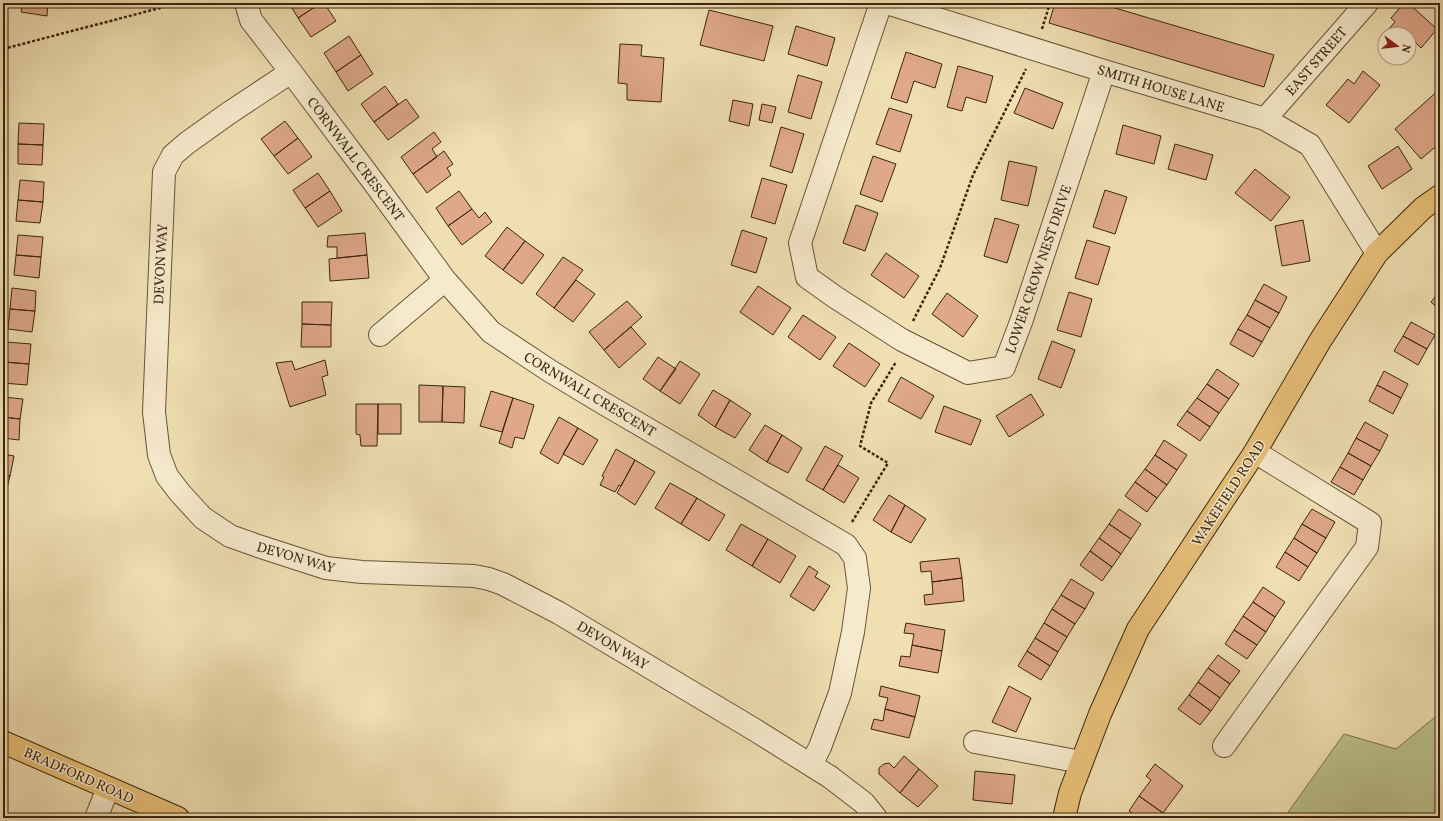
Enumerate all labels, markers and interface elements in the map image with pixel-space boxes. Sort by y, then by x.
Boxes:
street label: EAST STREET [1282,24,1352,100]
north arrow [1377,26,1417,66]
text: N [1397,42,1413,54]
street label: SMITH HOUSE LANE [1095,61,1227,118]
street label: CORNWALL CRESCENT [302,94,408,226]
street label: LOWER CROW NEST DRIVE [1002,183,1077,356]
street label: DEVON WAY [150,223,173,305]
street label: CORNWALL CRESCENT [520,348,659,442]
street label: WAKEFIELD ROAD [1188,437,1270,550]
street label: DEVON WAY [254,538,337,579]
street label: DEVON WAY [573,617,652,675]
street label: BRADFORD ROAD [20,744,136,809]

